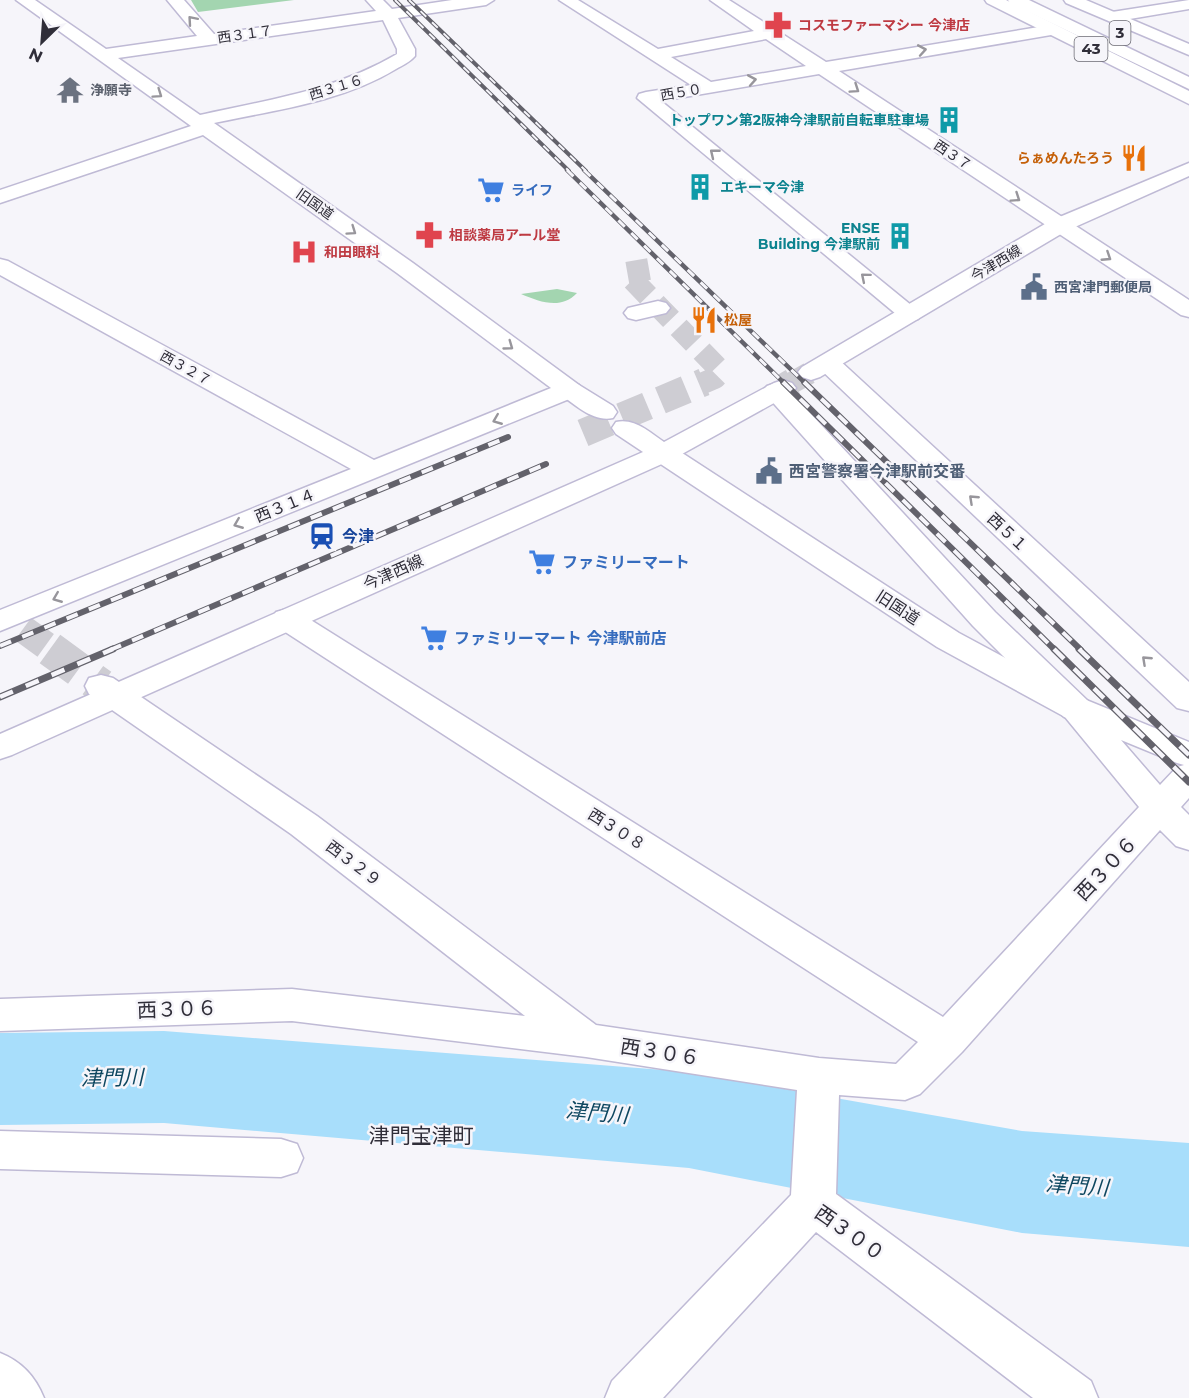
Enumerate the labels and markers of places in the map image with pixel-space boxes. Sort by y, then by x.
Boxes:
pharmacy icon: コスモファーマシー 今津店 [763,10,793,40]
place label: コスモファーマシー 今津店 [798,16,970,34]
temple icon: 浄願寺 [55,75,85,105]
place label: 浄願寺 [90,81,132,99]
building icon: トップワン第2阪神今津駅前自転車駐車場 [934,105,964,135]
place label: トップワン第2阪神今津駅前自転車駐車場 [669,111,929,129]
restaurant icon: らぁめんたろう [1119,143,1149,173]
place label: らぁめんたろう [1017,149,1114,167]
building icon: エキーマ今津 [685,172,715,202]
supermarket icon: ライフ [476,175,506,205]
place label: エキーマ今津 [720,178,804,196]
place label: ライフ [511,181,553,199]
place label: ENSE Building 今津駅前 [758,219,880,253]
pharmacy icon: 相談薬局アール堂 [414,220,444,250]
building icon: ENSE Building 今津駅前 [885,221,915,251]
place label: 相談薬局アール堂 [449,226,560,244]
hospital icon: 和田眼科 [289,237,319,267]
place label: 和田眼科 [324,243,380,261]
public building icon: 西宮津門郵便局 [1019,272,1049,302]
place label: 西宮津門郵便局 [1054,278,1152,296]
restaurant icon: 松屋 [689,305,719,335]
place label: 松屋 [724,311,752,329]
public building icon: 西宮警察署今津駅前交番 [754,456,784,486]
place label: 西宮警察署今津駅前交番 [789,462,965,481]
station icon: 今津 [307,521,337,551]
place label: 今津 [342,527,374,546]
supermarket icon: ファミリーマート [527,547,557,577]
place label: ファミリーマート [562,553,690,572]
supermarket icon: ファミリーマート 今津駅前店 [419,623,449,653]
place label: ファミリーマート 今津駅前店 [454,629,667,648]

